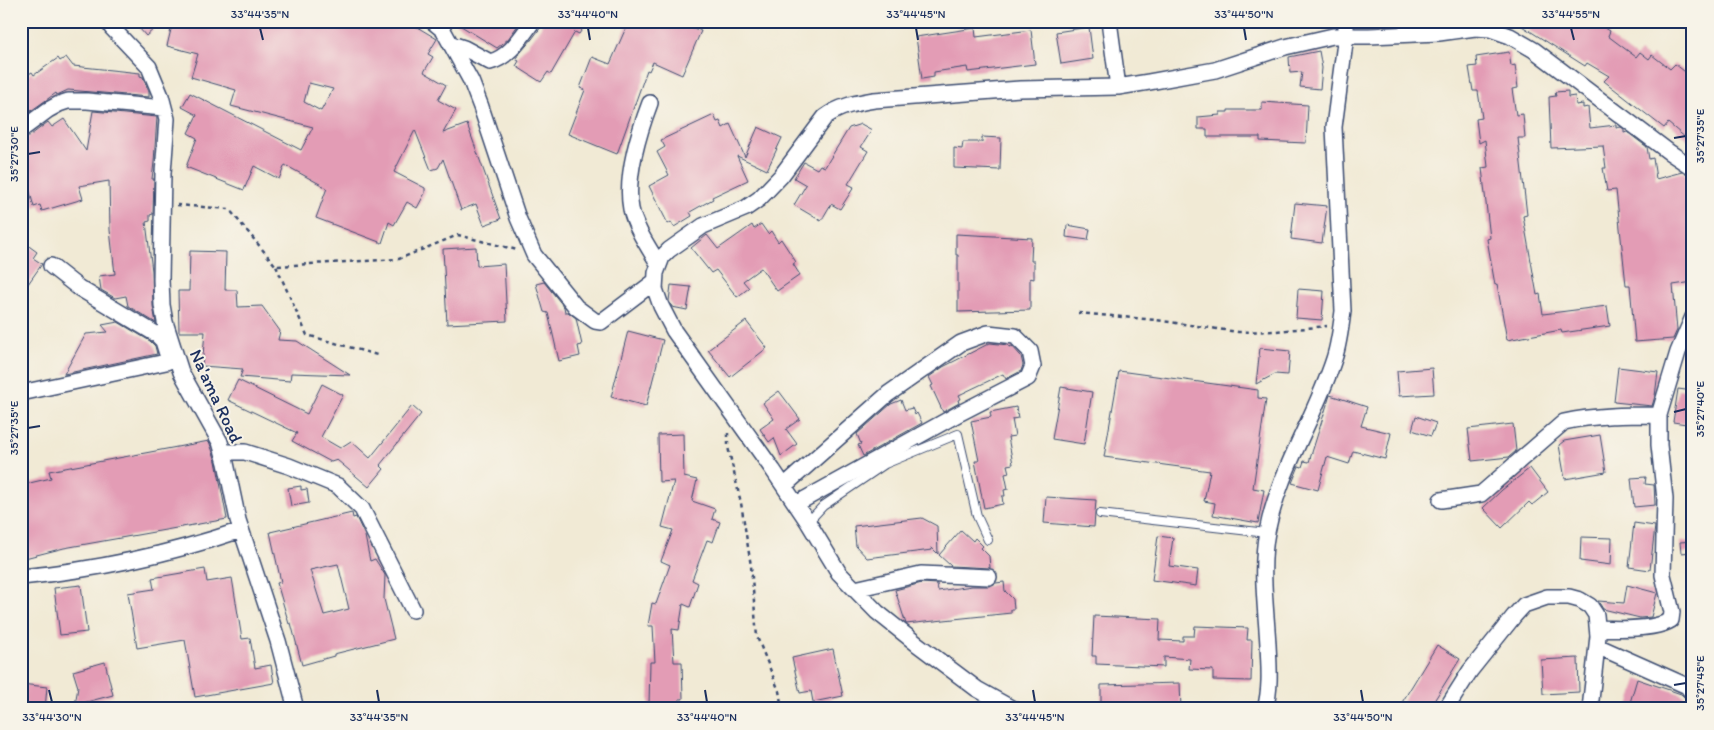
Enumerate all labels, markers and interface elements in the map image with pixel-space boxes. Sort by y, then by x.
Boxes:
text: 33°44'35"N [231,7,289,21]
text: 33°44'40"N [558,7,618,21]
text: 33°44'45"N [886,7,946,21]
text: 33°44'50"N [1214,7,1274,21]
text: 33°44'55"N [1542,7,1600,21]
text: 35°27'35"E [1693,108,1707,163]
text: 35°27'30"E [7,126,21,182]
street label: Na'ama Road [185,346,247,447]
text: 35°27'40"E [1693,380,1707,437]
text: 35°27'35"E [7,400,21,455]
text: 35°27'45"E [1693,655,1707,711]
text: 33°44'30"N [22,710,82,724]
text: 33°44'35"N [350,710,408,724]
text: 33°44'40"N [677,710,737,724]
text: 33°44'45"N [1005,710,1065,724]
text: 33°44'50"N [1333,710,1393,724]

